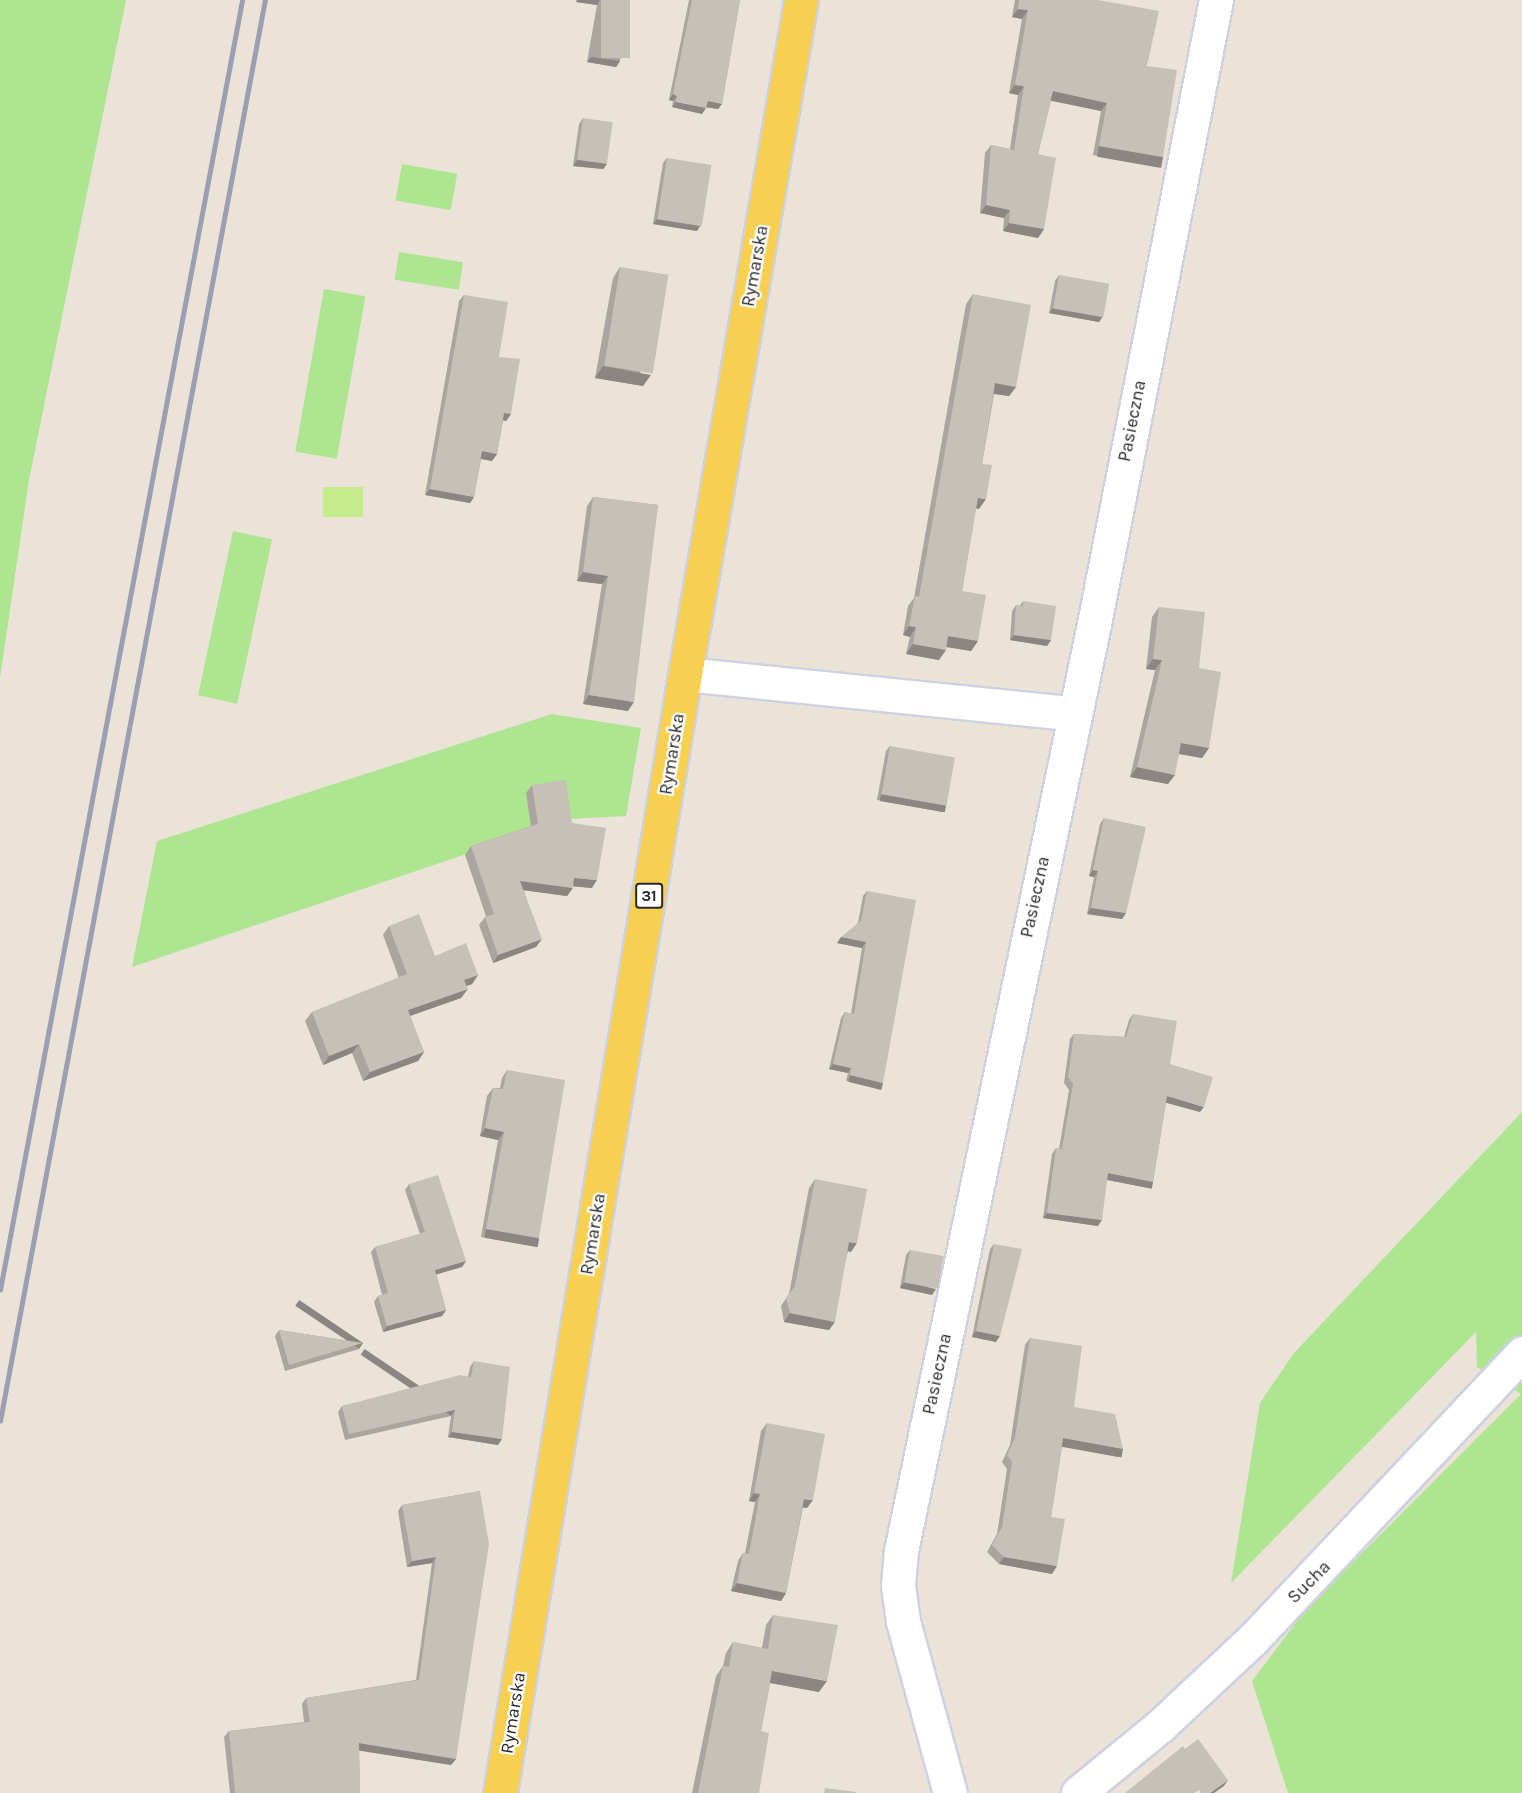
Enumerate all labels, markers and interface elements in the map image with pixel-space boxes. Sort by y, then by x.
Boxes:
street label: Rymarska [737,224,773,308]
street label: Pasieczna [1114,378,1150,464]
street label: Rymarska [655,712,689,796]
street label: Pasieczna [1016,854,1054,940]
road number: 31 [634,883,664,909]
street label: Rymarska [576,1192,610,1276]
street label: Pasieczna [918,1331,956,1417]
street label: Sucha [1283,1556,1335,1608]
street label: Rymarska [496,1671,530,1755]

